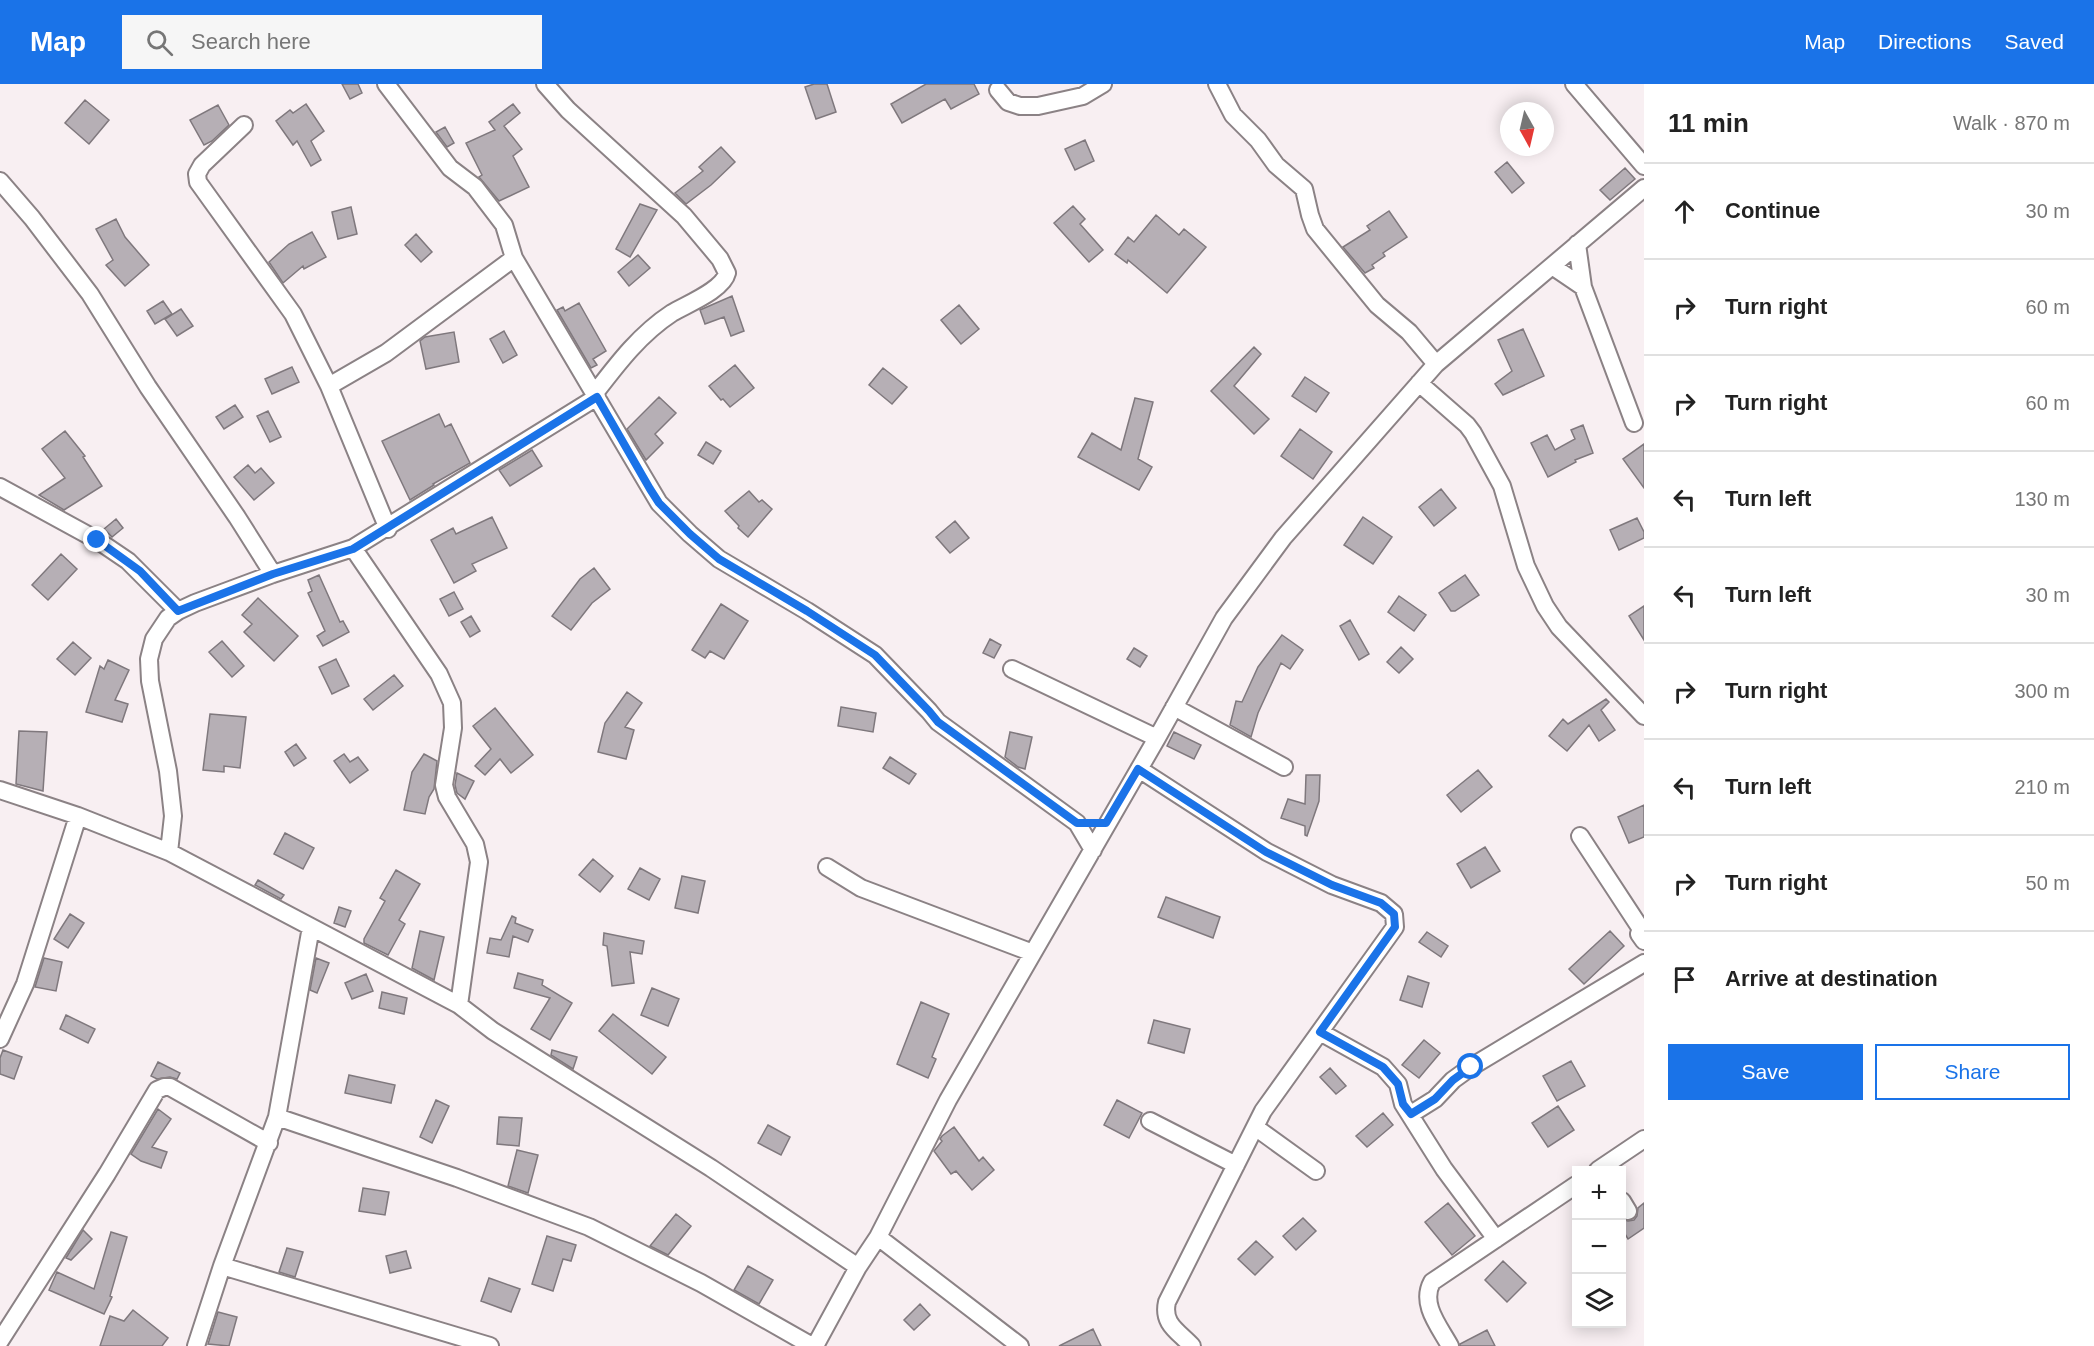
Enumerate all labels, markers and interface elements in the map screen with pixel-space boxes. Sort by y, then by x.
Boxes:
search box [122,15,542,69]
text: Map [30,26,86,57]
icon: search [143,26,176,59]
text: Search here [191,29,311,54]
text: Map [1804,30,1845,53]
text: Directions [1878,30,1971,53]
text: Saved [2004,30,2064,53]
north arrow [1500,102,1554,156]
text: 11 min [1668,108,1749,138]
text: Walk · 870 m [1953,112,2070,134]
icon: ahead [1668,195,1701,228]
text: Continue [1725,198,1820,223]
text: 30 m [2026,200,2070,222]
icon: right [1668,291,1701,324]
text: Turn right [1725,294,1827,319]
text: 60 m [2026,296,2070,318]
icon: right [1668,387,1701,420]
text: Turn right [1725,390,1827,415]
text: 60 m [2026,392,2070,414]
icon: left [1668,483,1701,516]
text: Turn left [1725,486,1811,511]
text: 130 m [2014,488,2070,510]
route end [83,526,109,552]
icon: left [1668,579,1701,612]
text: Turn left [1725,582,1811,607]
text: 30 m [2026,584,2070,606]
icon: right [1668,675,1701,708]
text: Turn right [1725,678,1827,703]
text: 300 m [2014,680,2070,702]
icon: left [1668,771,1701,804]
text: Turn left [1725,774,1811,799]
text: 210 m [2014,776,2070,798]
icon: right [1668,867,1701,900]
text: Turn right [1725,870,1827,895]
text: 50 m [2026,872,2070,894]
icon: arrive [1668,963,1701,996]
text: Arrive at destination [1725,966,1938,991]
button: Save [1668,1044,1863,1100]
button: Share [1875,1044,2070,1100]
route start [1457,1053,1483,1079]
map controls [1572,1166,1626,1328]
button: + [1572,1166,1626,1220]
button: − [1572,1220,1626,1274]
button: layers [1572,1274,1626,1328]

